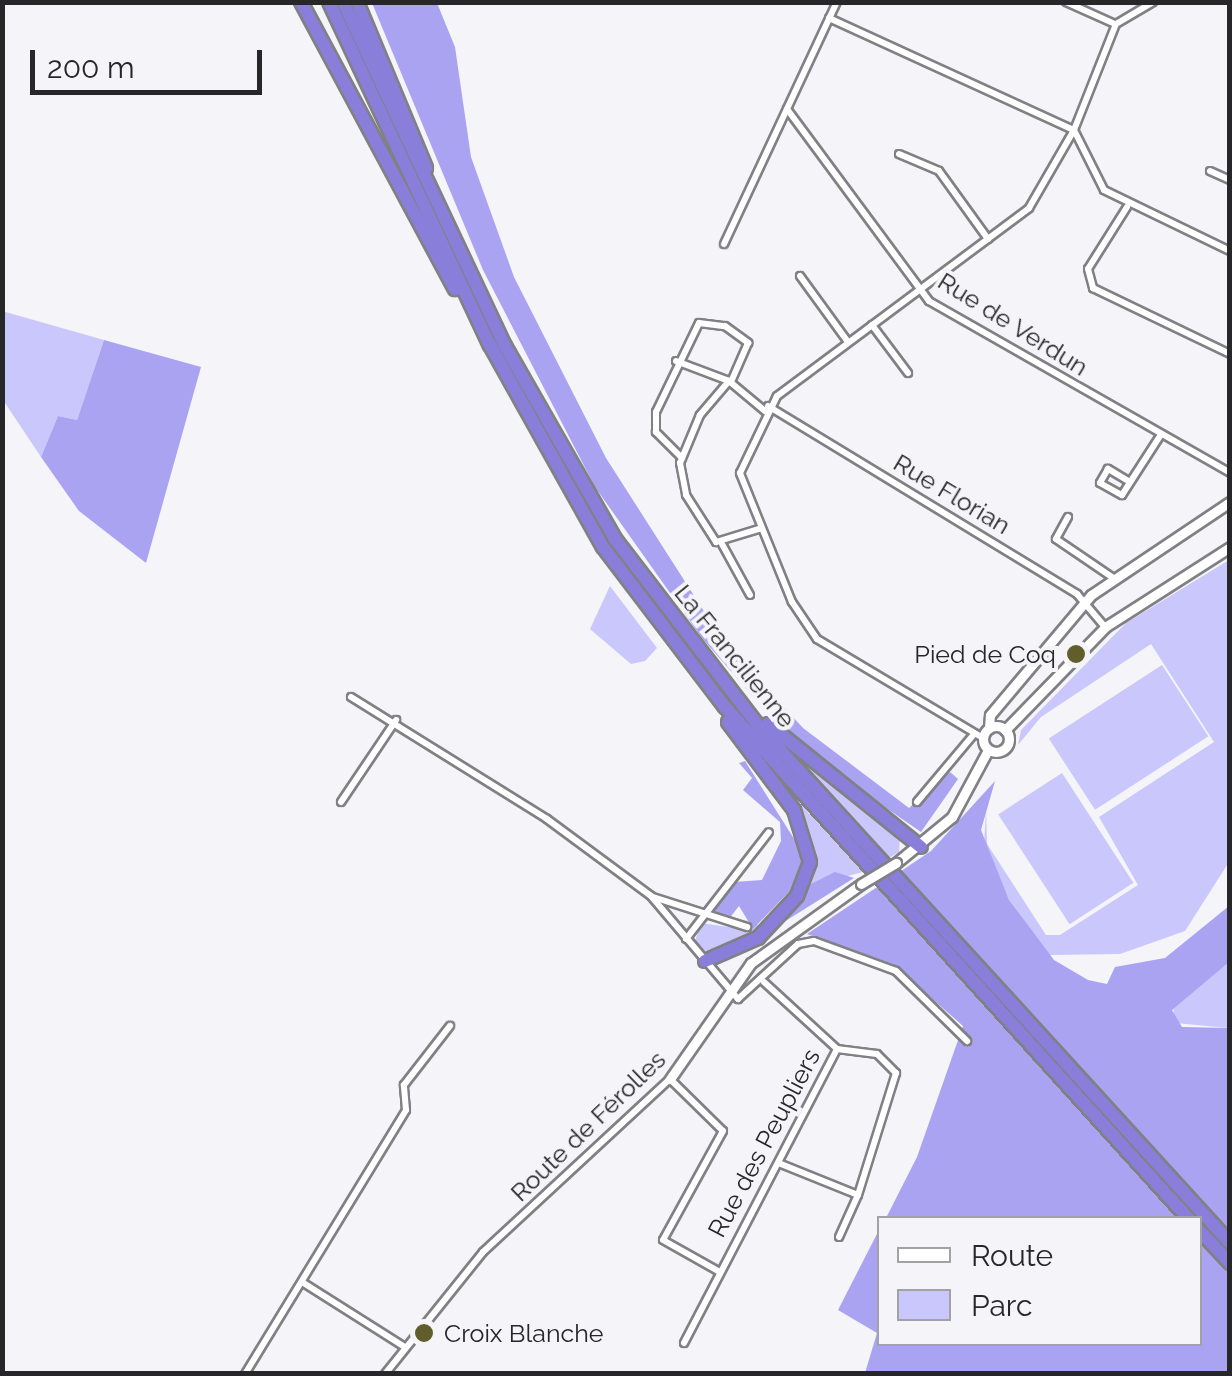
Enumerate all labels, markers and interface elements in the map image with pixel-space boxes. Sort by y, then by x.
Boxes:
scale bar [35,30,268,92]
text: 200 m [47,50,135,85]
street label: Rue de Verdun [932,266,1094,382]
street label: Rue Florian [888,447,1016,541]
street label: La Francilienne [668,578,802,734]
place label: Pied de Coq [914,639,1056,669]
marker: Pied de Coq [1065,643,1087,665]
street label: Route de Férolles [504,1044,672,1208]
street label: Rue des Peupliers [702,1044,826,1242]
legend [877,1216,1202,1346]
text: Route [971,1238,1053,1273]
text: Parc [971,1288,1032,1323]
place label: Croix Blanche [444,1318,603,1348]
marker: Croix Blanche [413,1322,435,1344]

